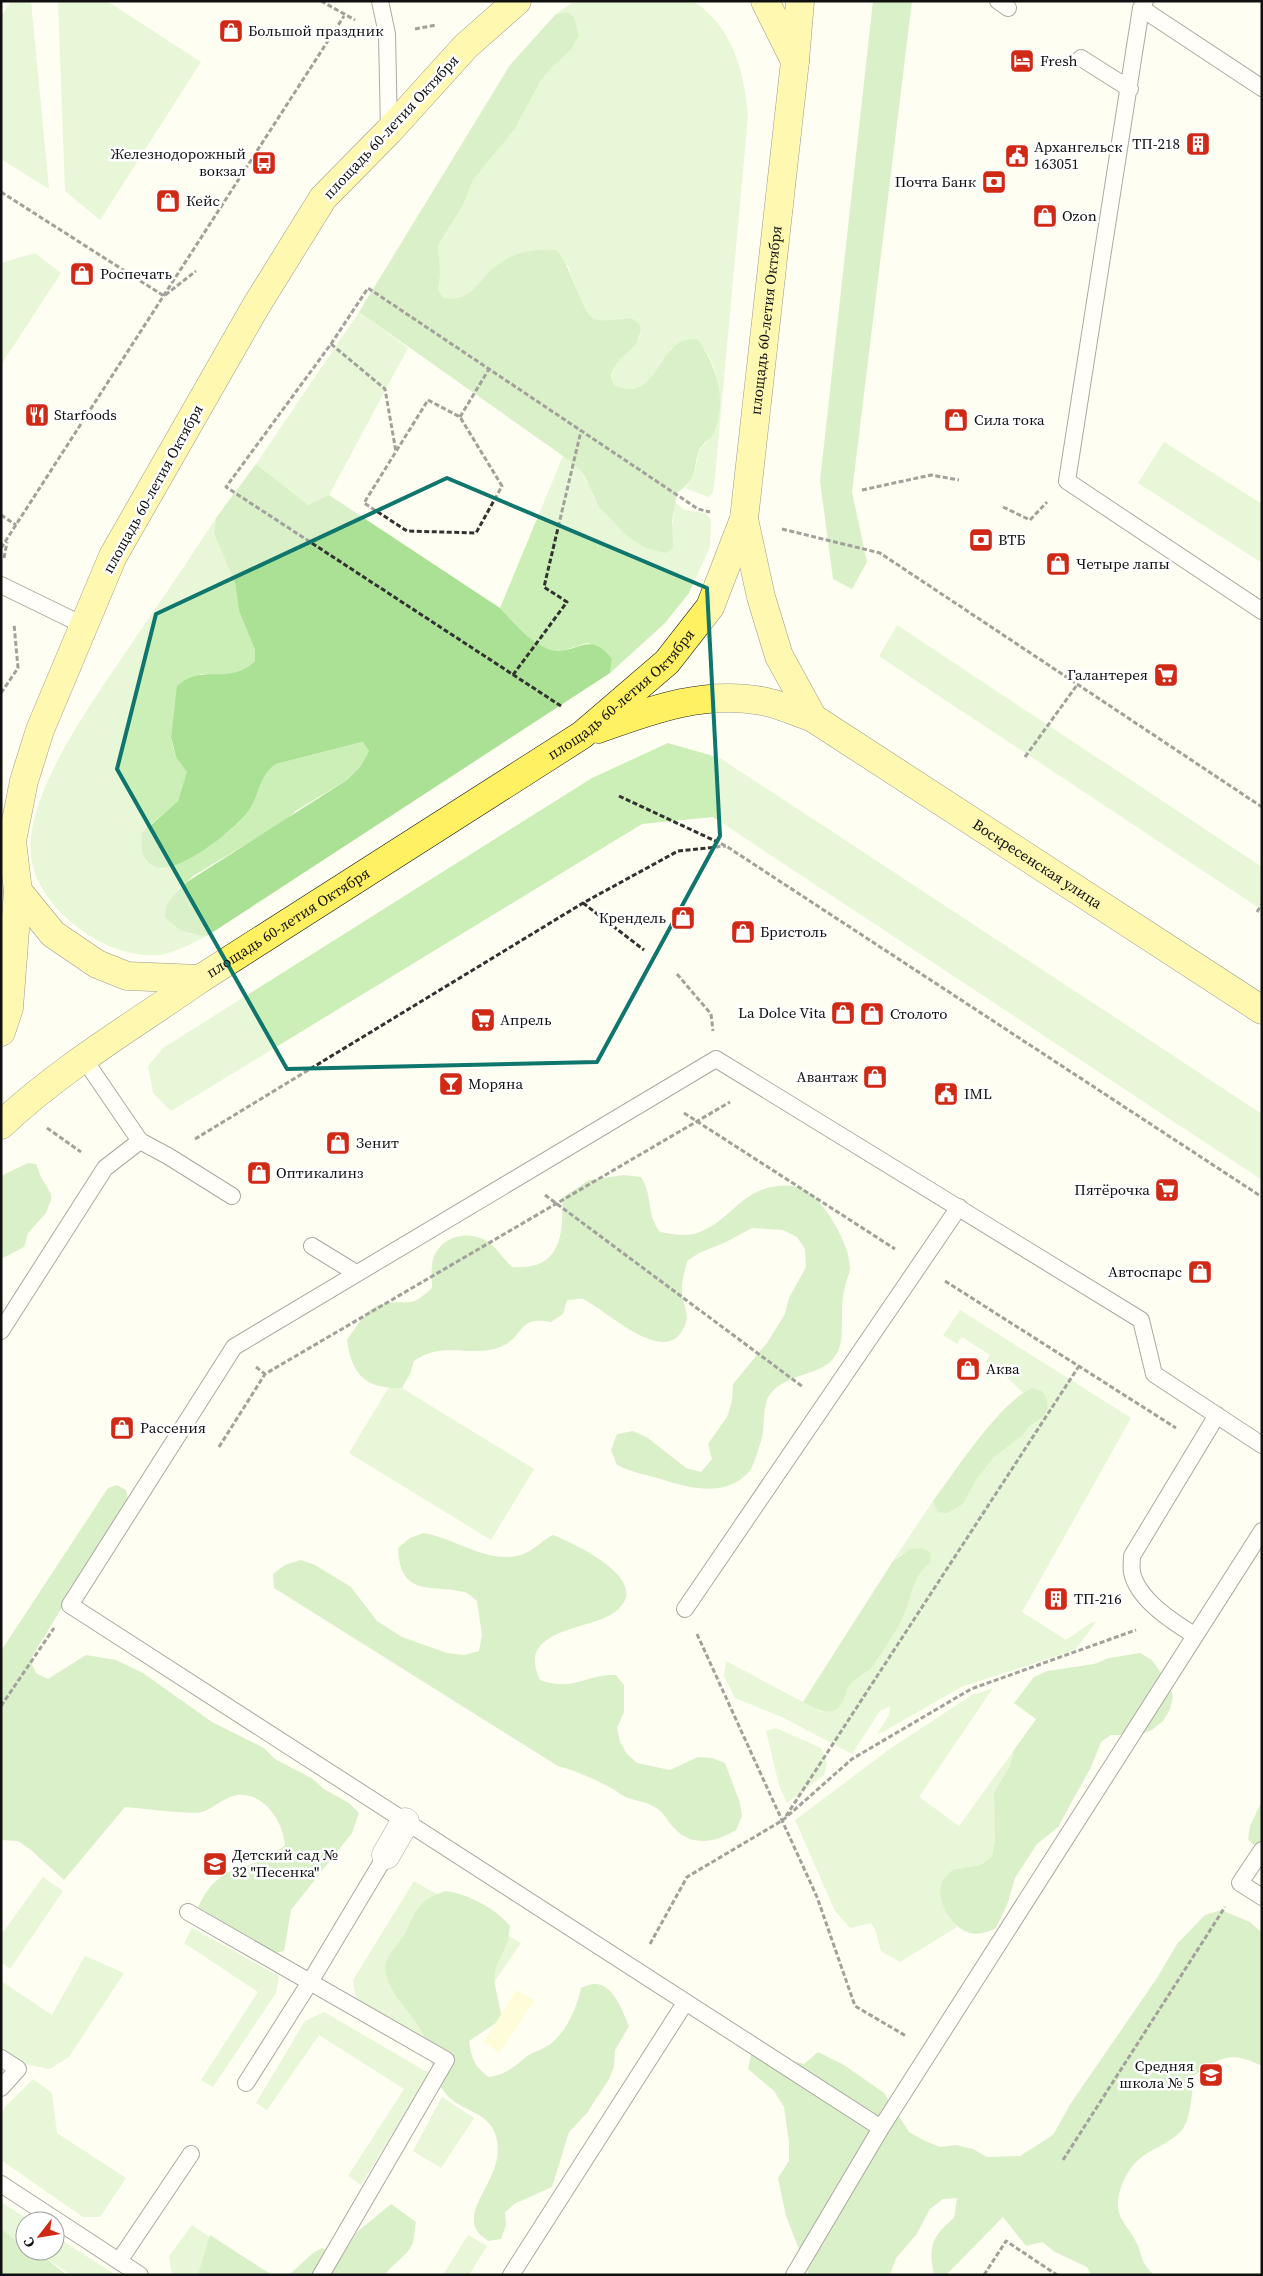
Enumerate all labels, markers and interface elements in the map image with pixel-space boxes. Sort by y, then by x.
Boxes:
shop icon: Большой праздник [218,18,244,44]
place label: Большой праздник [248,20,384,41]
hotel icon: Fresh [1009,48,1035,74]
street label: площадь 60-летия Октября [318,50,463,203]
place label: Fresh [1040,50,1078,71]
building icon: ТП-218 [1185,131,1211,157]
place label: ТП-218 [1132,133,1180,154]
place label: Архангельск 163051 [1034,136,1123,174]
place label: Железнодорожный вокзал [110,143,246,181]
public building icon: Архангельск 163051 [1004,143,1030,169]
bus stop icon: Железнодорожный вокзал [251,150,277,176]
bank icon: Почта Банк [981,169,1007,195]
place label: Почта Банк [895,171,977,192]
shop icon: Кейс [155,188,181,214]
place label: Кейс [186,190,220,211]
shop icon: Ozon [1032,203,1058,229]
place label: Ozon [1062,205,1097,226]
street label: площадь 60-летия Октября [745,224,787,416]
shop icon: Роспечать [69,261,95,287]
place label: Роспечать [100,263,172,284]
street label: площадь 60-летия Октября [97,400,208,577]
restaurant icon: Starfoods [24,402,50,428]
place label: Starfoods [54,404,117,425]
shop icon: Сила тока [943,407,969,433]
place label: Сила тока [974,409,1045,430]
bank icon: ВТБ [968,527,994,553]
place label: ВТБ [998,529,1025,550]
shop icon: Четыре лапы [1045,551,1071,577]
place label: Четыре лапы [1076,553,1170,574]
street label: площадь 60-летия Октября [543,624,699,764]
supermarket icon: Галантерея [1153,662,1179,688]
place label: Галантерея [1067,664,1148,685]
street label: Воскресенская улица [969,814,1107,914]
street label: площадь 60-летия Октября [202,862,374,982]
shop icon: Крендель [670,905,696,931]
place label: Крендель [599,907,666,928]
shop icon: Бристоль [730,919,756,945]
place label: Бристоль [760,921,827,942]
shop icon: La Dolce Vita [830,1000,856,1026]
shop icon: Столото [859,1001,885,1027]
place label: La Dolce Vita [738,1002,826,1023]
place label: Столото [890,1003,948,1024]
supermarket icon: Апрель [470,1007,496,1033]
place label: Апрель [500,1009,552,1030]
shop icon: Авантаж [862,1064,888,1090]
place label: Авантаж [796,1066,859,1087]
bar icon: Моряна [438,1071,464,1097]
place label: Моряна [468,1073,524,1094]
public building icon: IML [933,1081,959,1107]
place label: IML [964,1083,992,1104]
shop icon: Зенит [325,1130,351,1156]
place label: Зенит [356,1132,399,1153]
shop icon: Оптикалинз [246,1160,272,1186]
place label: Оптикалинз [276,1162,363,1183]
supermarket icon: Пятёрочка [1154,1177,1180,1203]
place label: Пятёрочка [1074,1179,1150,1200]
shop icon: Автоспарс [1187,1259,1213,1285]
place label: Автоспарс [1108,1261,1182,1282]
shop icon: Аква [955,1356,981,1382]
place label: Аква [986,1358,1020,1379]
shop icon: Рассения [109,1415,135,1441]
place label: Рассения [140,1417,206,1438]
building icon: ТП-216 [1043,1586,1069,1612]
place label: ТП-216 [1074,1588,1122,1609]
place label: Детский сад № 32 "Песенка" [232,1844,338,1882]
school or university icon: Детский сад № 32 "Песенка" [202,1851,228,1877]
place label: Средняя школа № 5 [1119,2055,1194,2093]
school or university icon: Средняя школа № 5 [1198,2062,1224,2088]
north arrow [15,2211,65,2261]
text: С [18,2234,40,2252]

